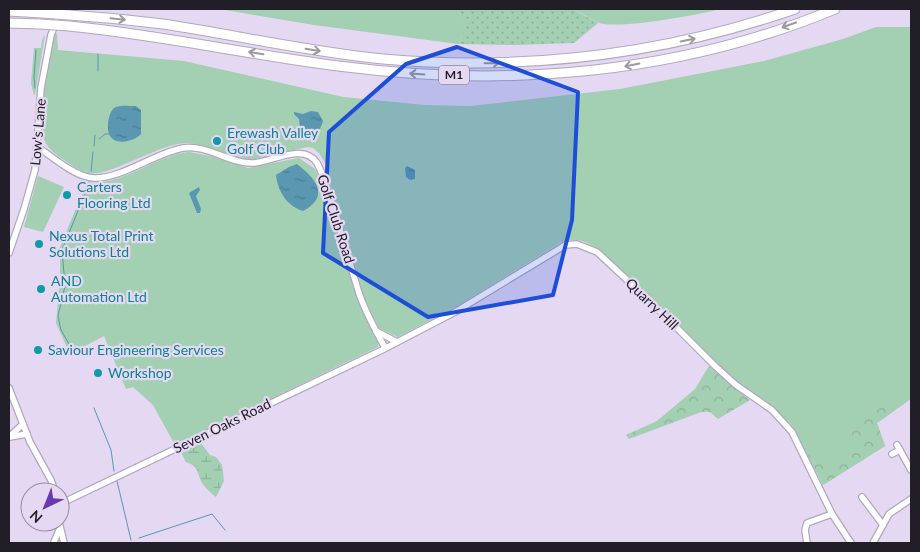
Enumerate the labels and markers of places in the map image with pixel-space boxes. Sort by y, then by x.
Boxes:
place label: Erewash Valley Golf Club [227,124,319,157]
marker: Erewash Valley Golf Club [211,135,223,147]
place label: Carters Flooring Ltd [77,178,151,211]
marker: Carters Flooring Ltd [61,189,73,201]
place label: Nexus Total Print Solutions Ltd [49,227,153,260]
marker: Nexus Total Print Solutions Ltd [33,238,45,250]
place label: AND Automation Ltd [51,272,147,305]
marker: AND Automation Ltd [35,283,47,295]
place label: Saviour Engineering Services [48,341,224,358]
marker: Saviour Engineering Services [32,344,44,356]
place label: Workshop [108,364,172,381]
marker: Workshop [92,367,104,379]

